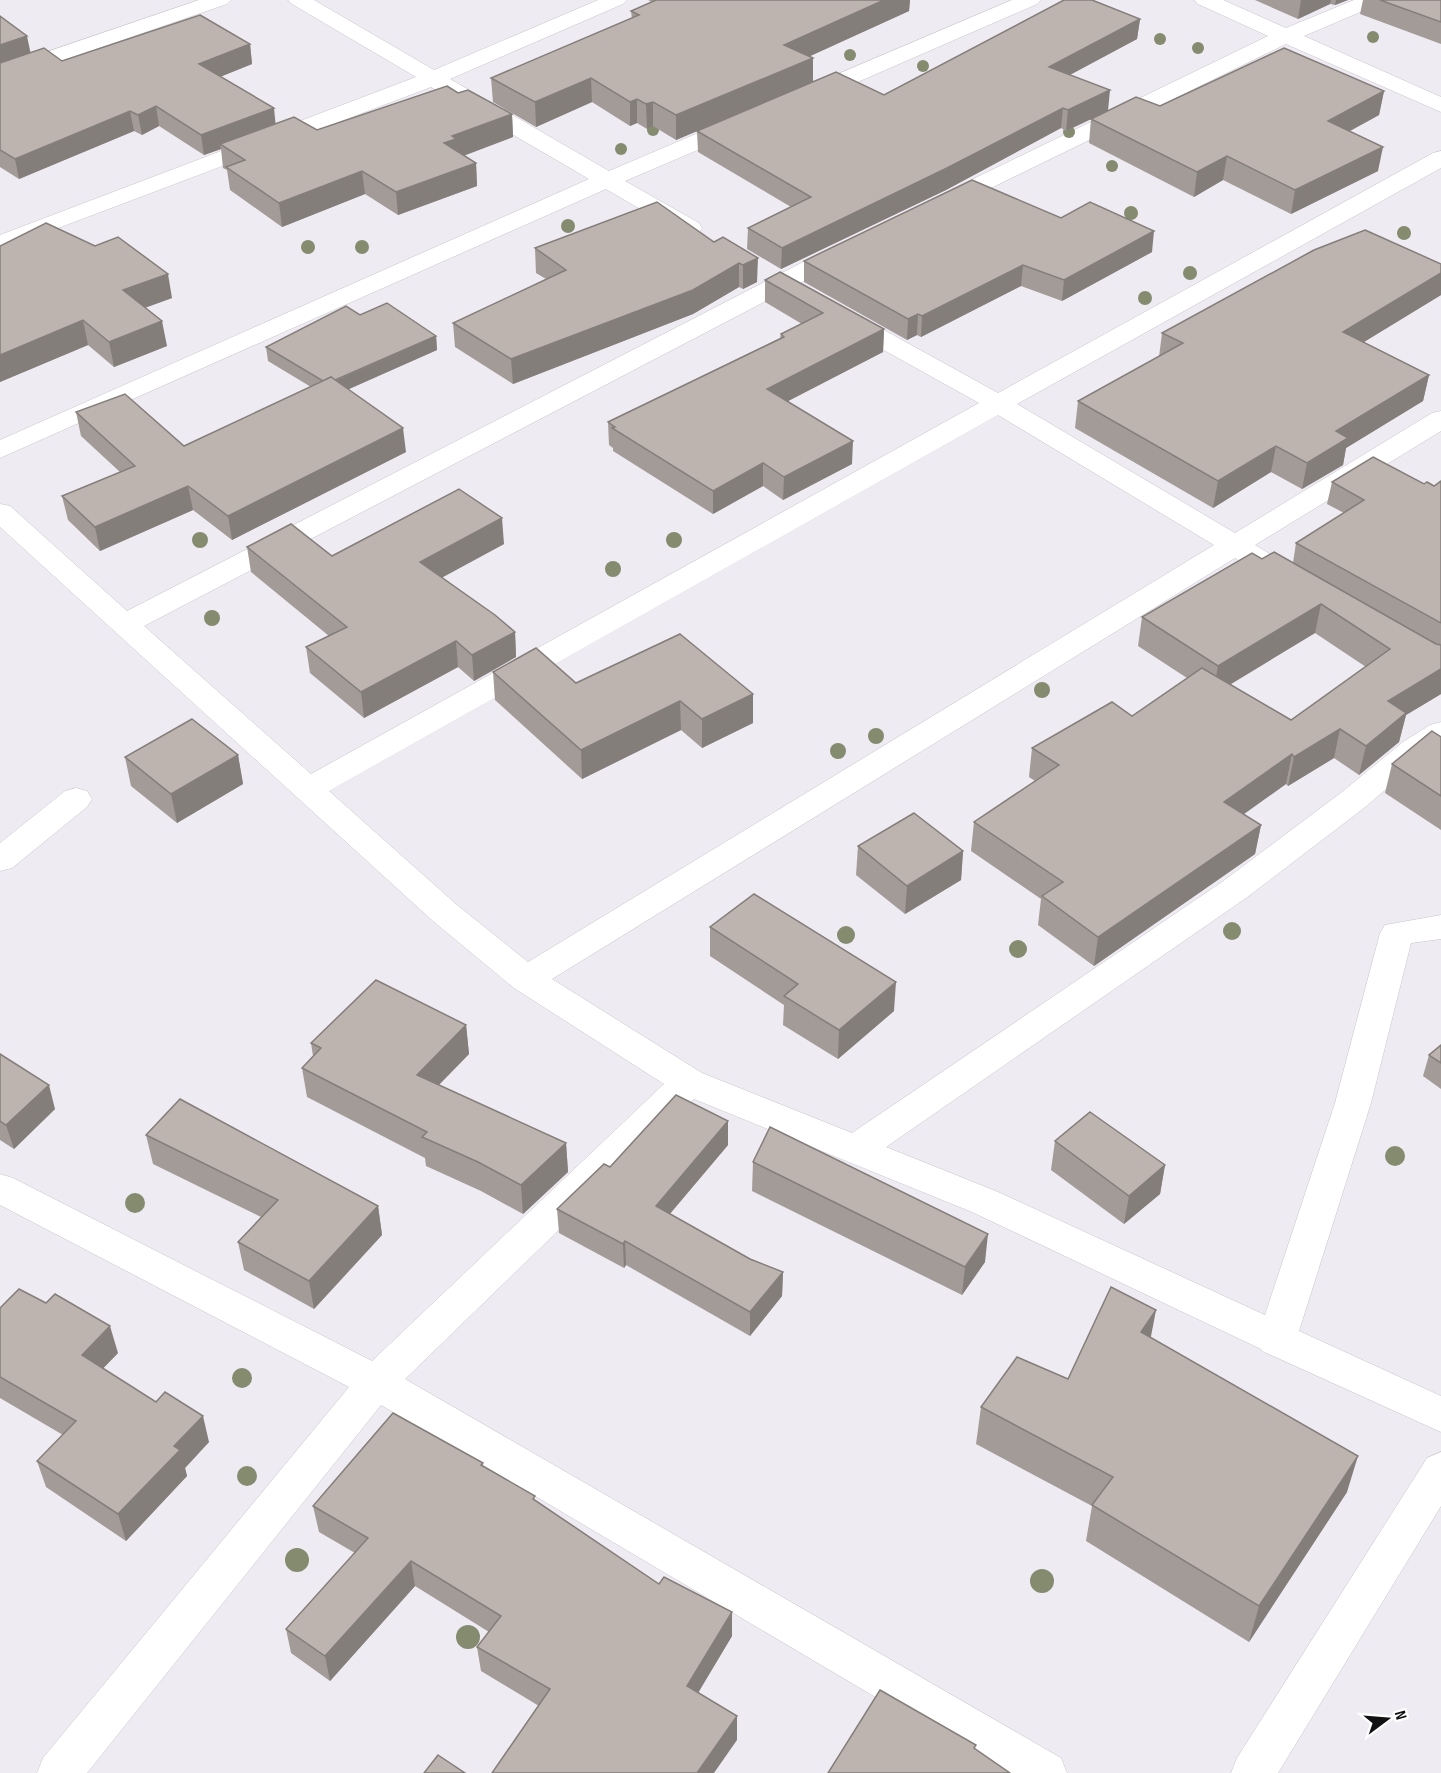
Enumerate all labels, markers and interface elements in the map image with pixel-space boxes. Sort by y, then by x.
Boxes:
north arrow [1357,1689,1417,1749]
text: N [1390,1709,1410,1722]

